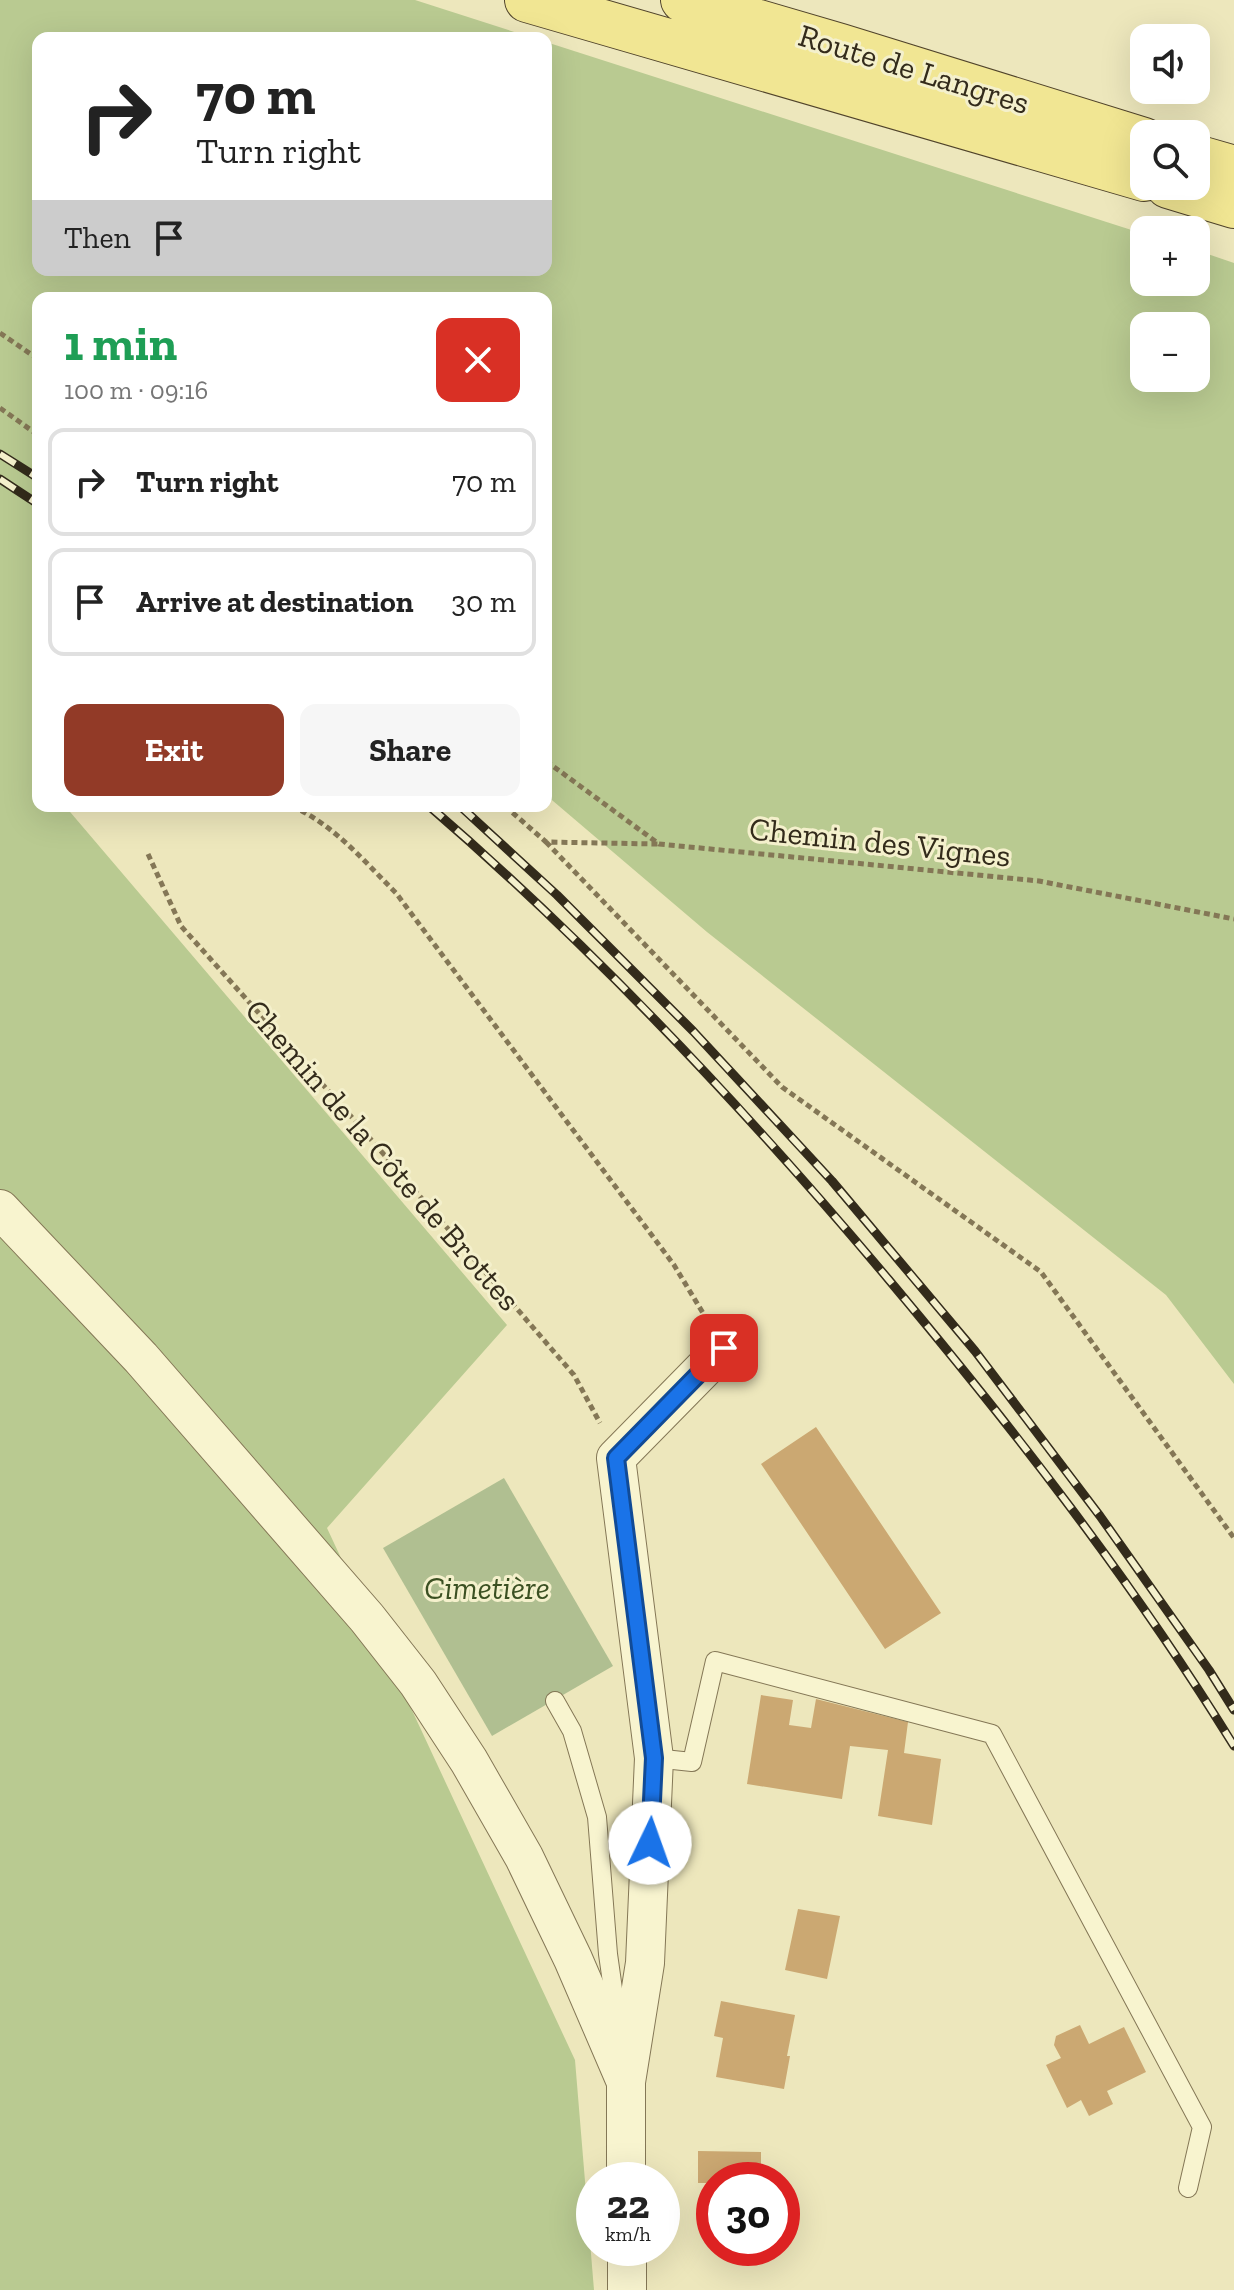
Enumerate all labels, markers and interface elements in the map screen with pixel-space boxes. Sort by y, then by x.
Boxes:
street label: Route de Langres [794,16,1034,122]
map controls [1130,24,1210,392]
button: sound [1130,24,1210,104]
text: 70 m [196,61,316,128]
icon: right [64,64,168,168]
button: search [1130,120,1210,200]
text: Turn right [196,129,361,172]
icon: arrive [147,216,191,260]
button: + [1130,216,1210,296]
text: Then [64,220,131,256]
button: − [1130,312,1210,392]
text: 1 min [64,315,177,372]
button: close [436,318,520,402]
text: 100 m · 09:16 [64,374,208,406]
icon: right [68,460,112,504]
text: Turn right [136,464,278,500]
text: 70 m [452,464,516,500]
icon: arrive [68,580,112,624]
text: Arrive at destination [136,584,413,620]
text: 30 m [451,584,516,620]
button: Exit [64,704,284,796]
button: Share [300,704,520,796]
street label: Chemin des Vignes [747,809,1013,875]
street label: Chemin de la Côte de Brottes [237,992,529,1318]
pin [690,1314,758,1382]
icon: arrive [702,1326,746,1370]
park label: Cimetière [424,1569,550,1607]
position arrow [608,1801,692,1885]
speed limit sign: 30 [696,2162,800,2266]
text: 22 [607,2180,649,2228]
text: km/h [605,2222,651,2246]

